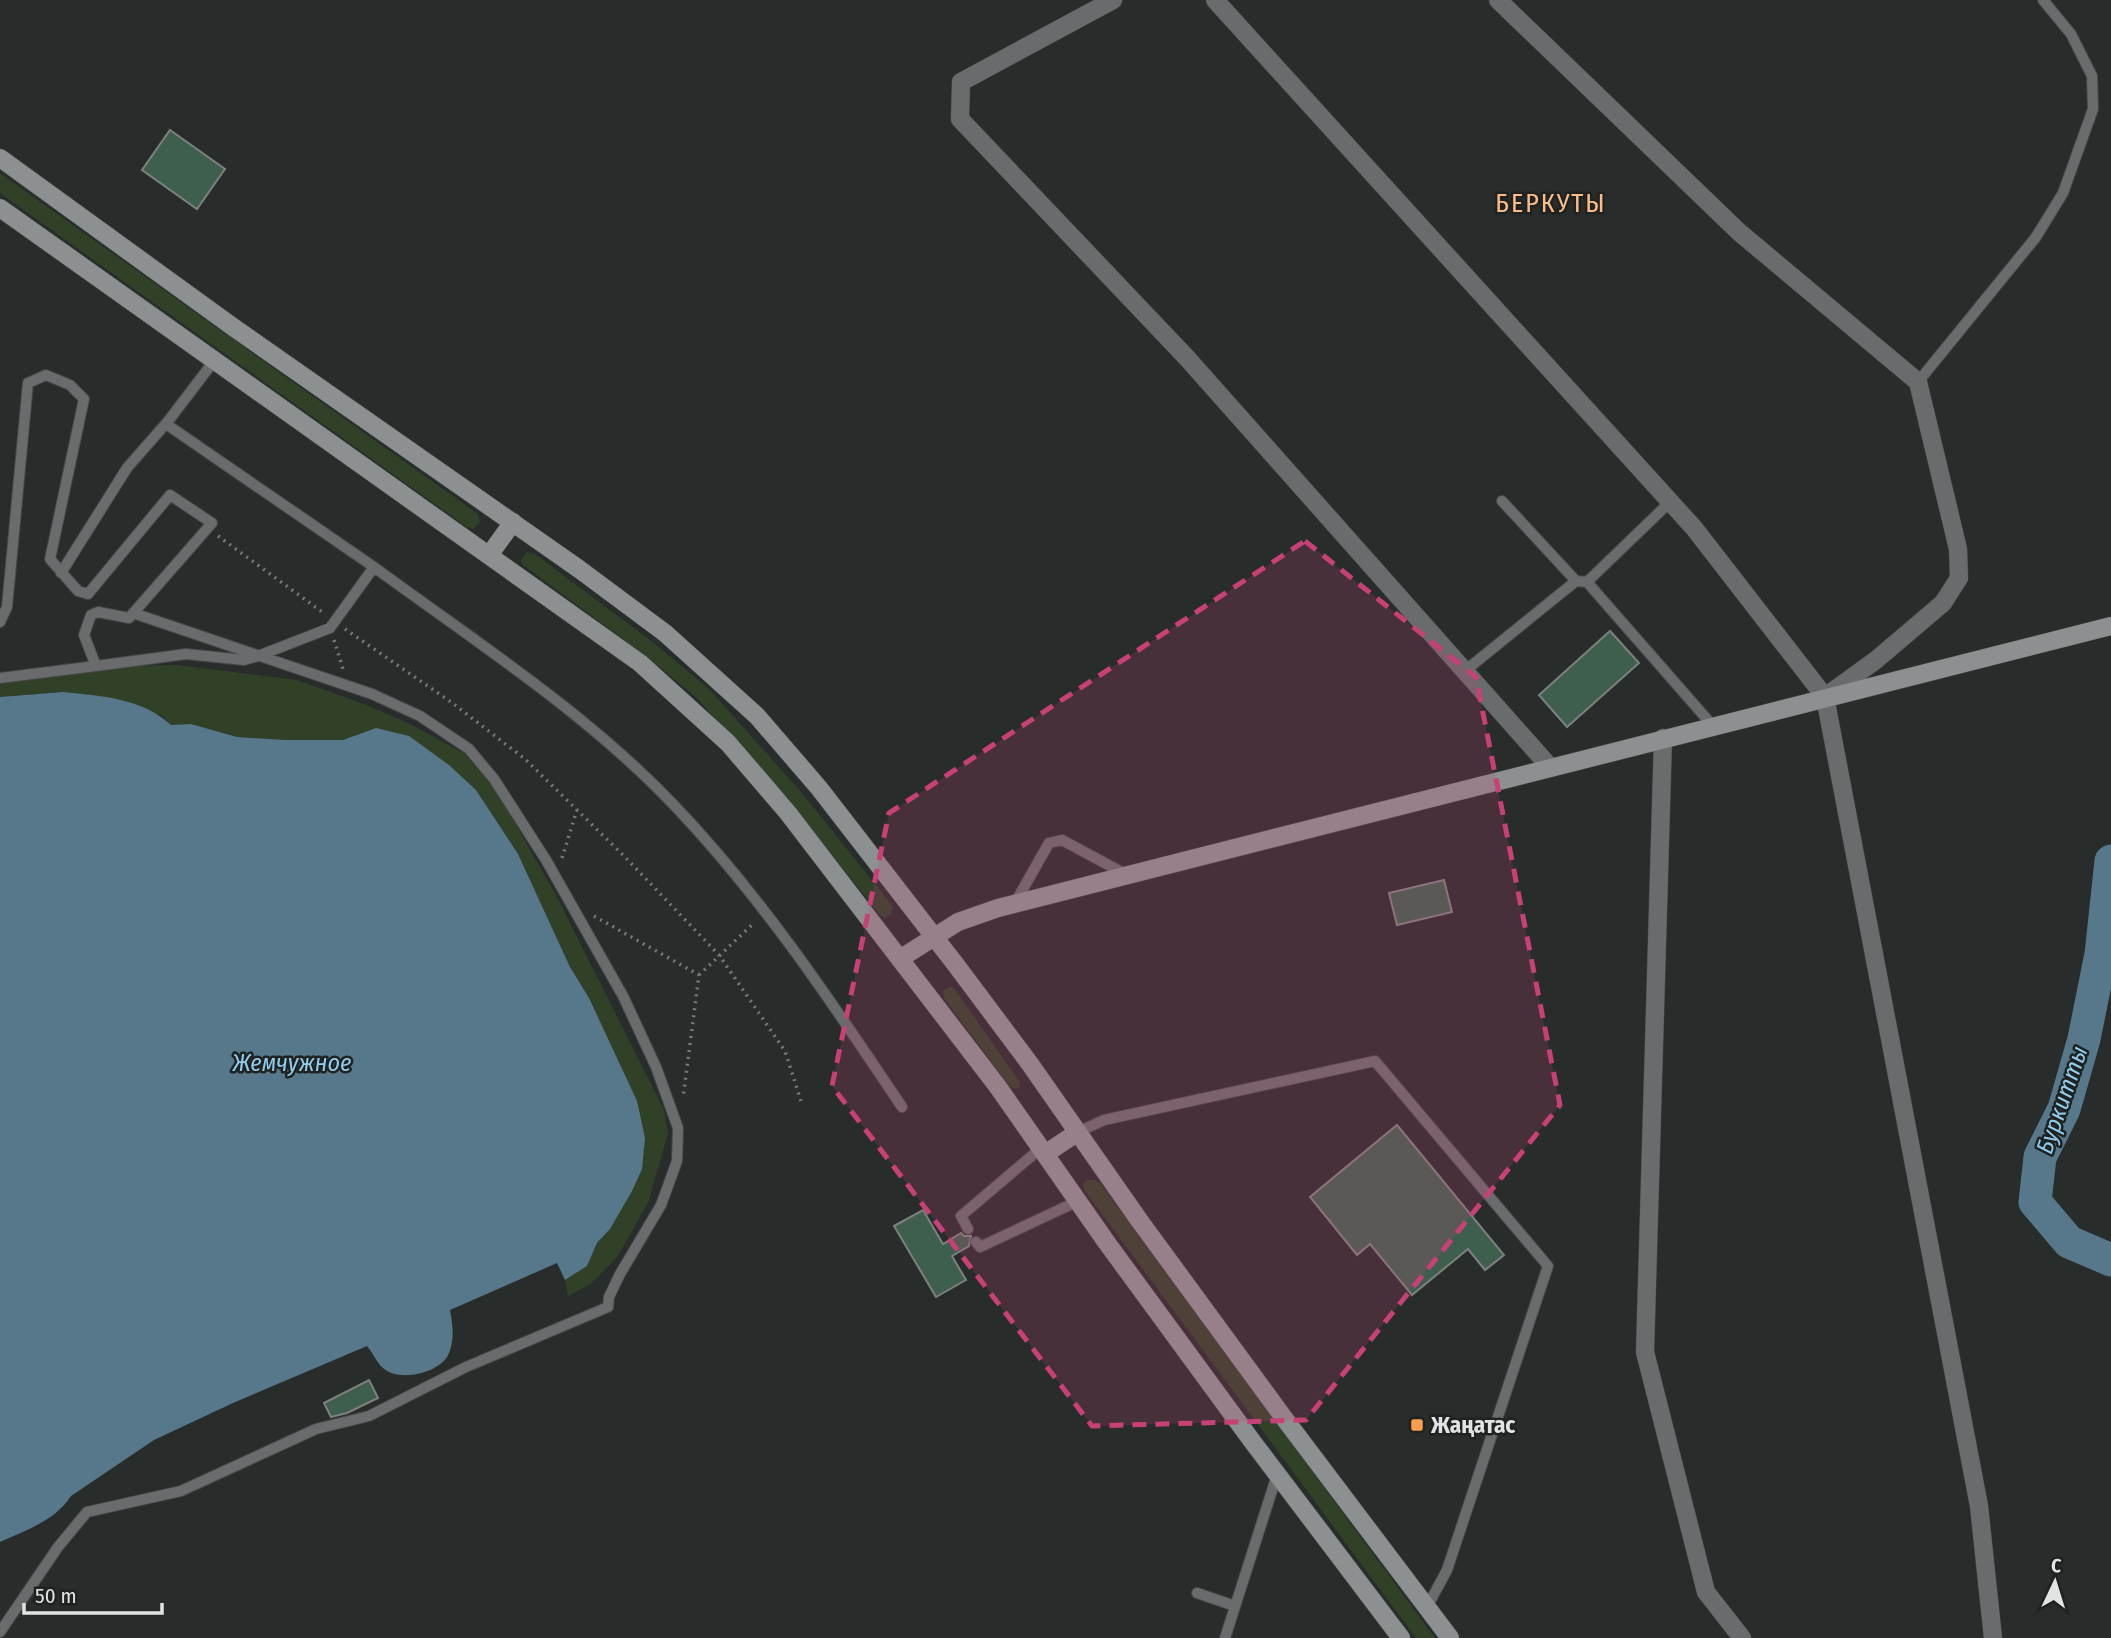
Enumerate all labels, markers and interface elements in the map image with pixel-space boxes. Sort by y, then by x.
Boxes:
district label: БЕРКУТЫ [1495,188,1607,219]
water label: Буркитты [2031,1043,2093,1157]
water label: Жемчужное [232,1049,352,1077]
place label: Жаңатас [1430,1411,1515,1439]
marker: Жаңатас [1409,1417,1425,1433]
north arrow [2020,1547,2090,1617]
text: С [2050,1554,2062,1577]
scale bar [24,1572,163,1616]
text: 50 m [35,1583,77,1609]

